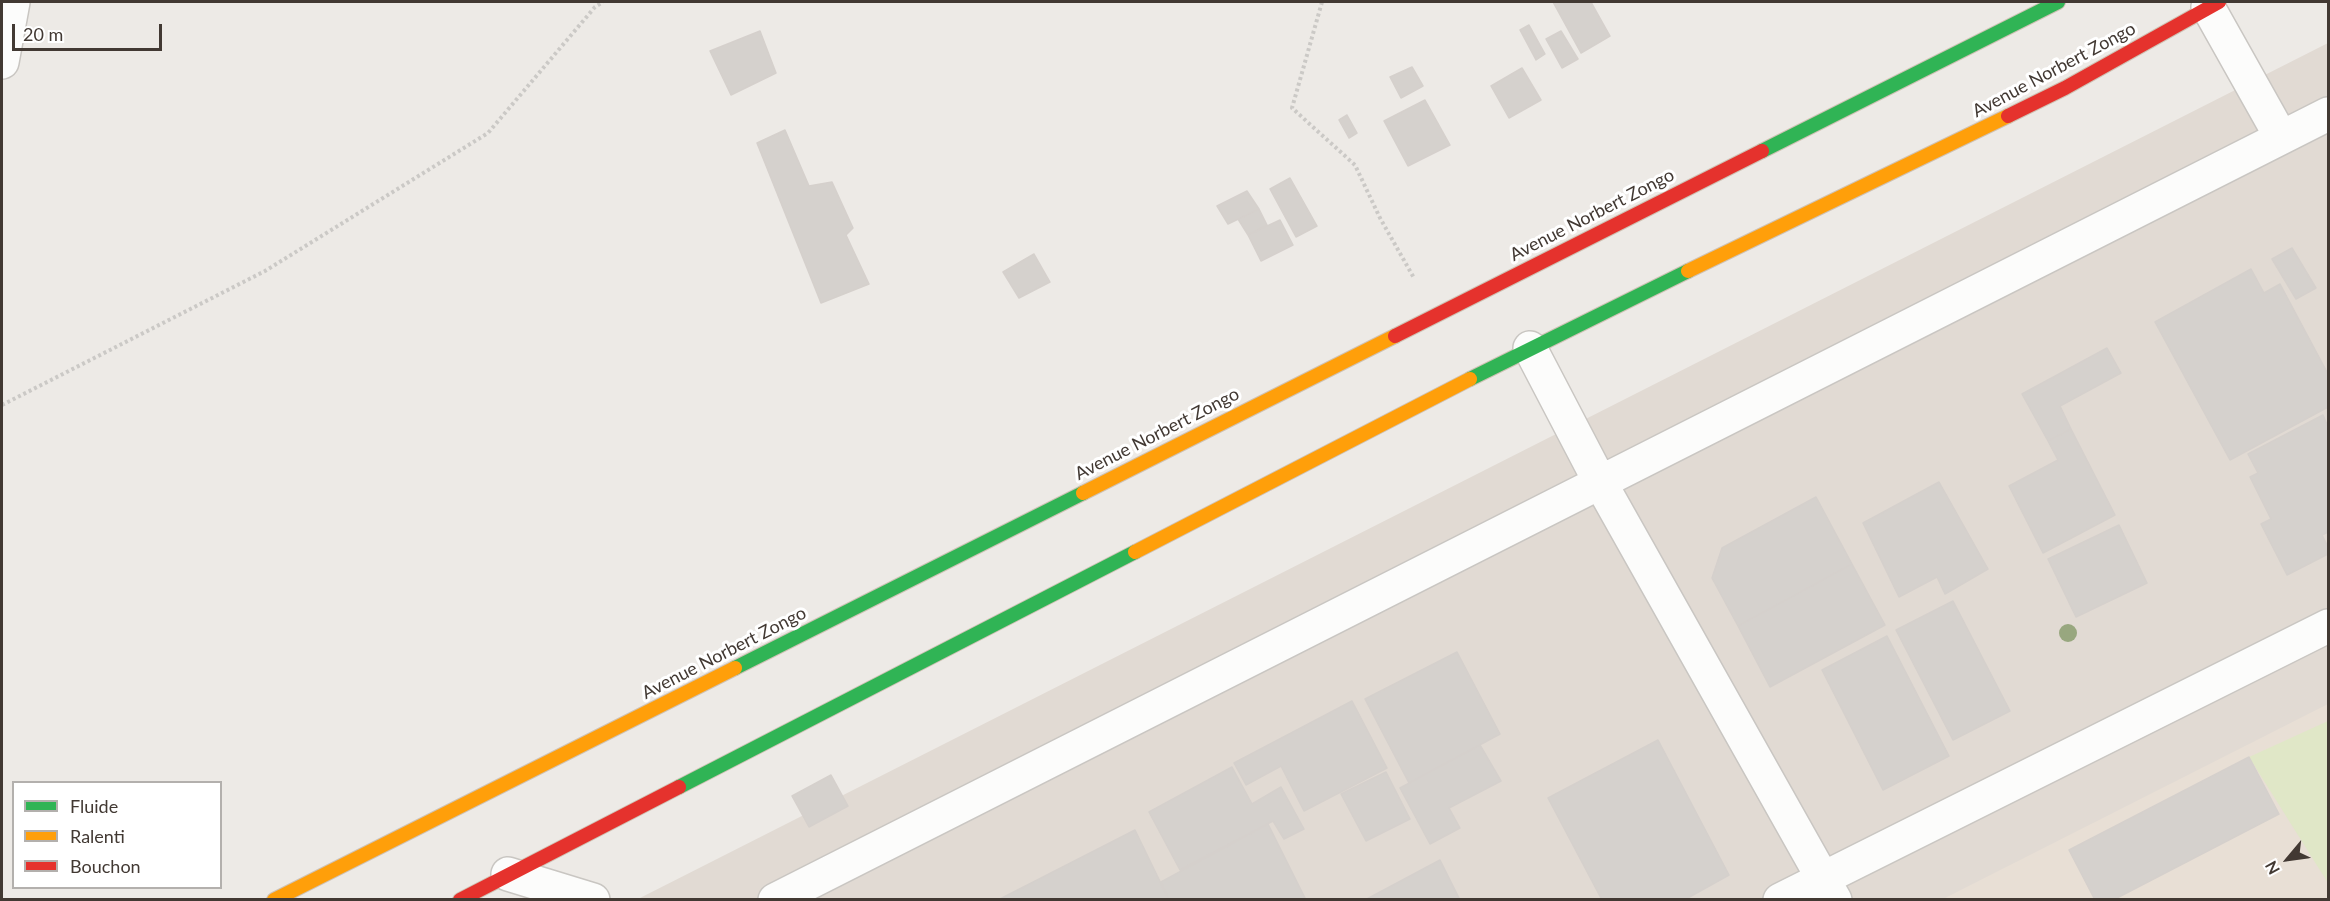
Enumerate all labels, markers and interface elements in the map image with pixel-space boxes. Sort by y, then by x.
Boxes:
scale bar [15,12,165,50]
street label: Avenue Norbert Zongo [1969,18,2139,122]
text: 20 m [23,23,63,45]
street label: Avenue Norbert Zongo [1506,164,1678,266]
street label: Avenue Norbert Zongo [1071,383,1243,485]
street label: Avenue Norbert Zongo [638,602,810,704]
legend [12,781,222,889]
text: Fluide [70,795,118,817]
text: Ralenti [70,825,125,847]
north arrow [2258,829,2318,889]
text: Bouchon [70,855,141,877]
text: N [2261,858,2283,878]

